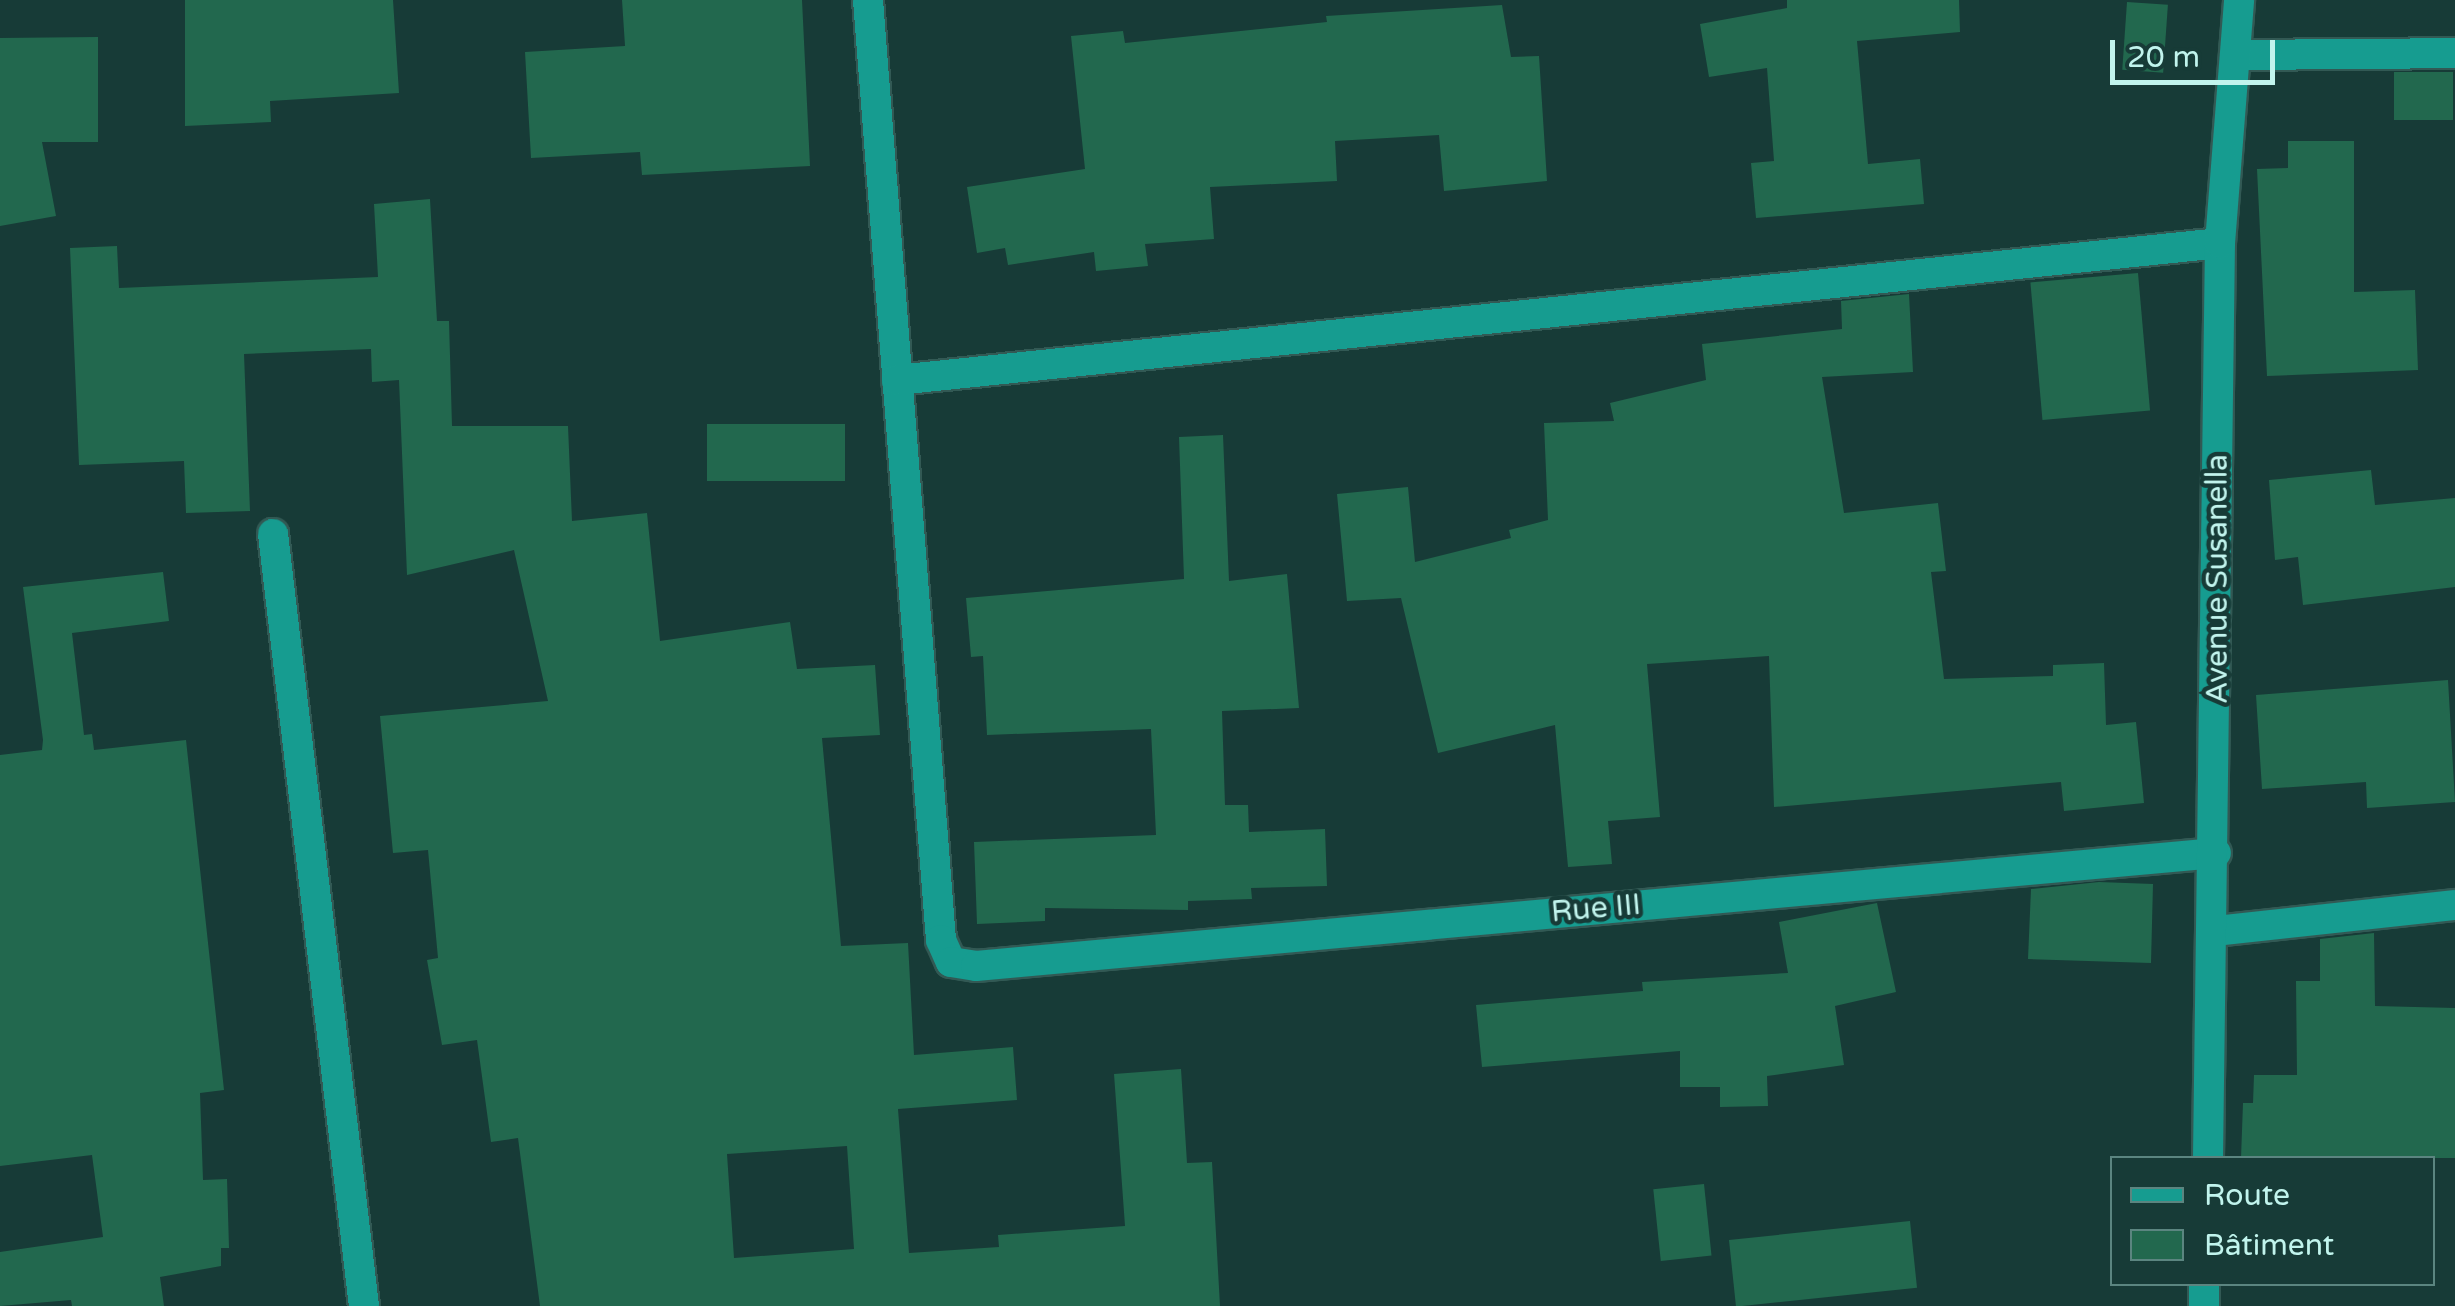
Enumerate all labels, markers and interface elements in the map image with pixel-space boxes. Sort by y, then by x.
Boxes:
scale bar [2115,20,2280,82]
text: 20 m [2127,39,2200,76]
street label: Avenue Susanella [2200,454,2236,704]
street label: Rue III [1550,887,1642,931]
legend [2110,1156,2435,1286]
text: Route [2204,1177,2290,1214]
text: Bâtiment [2204,1227,2334,1264]

